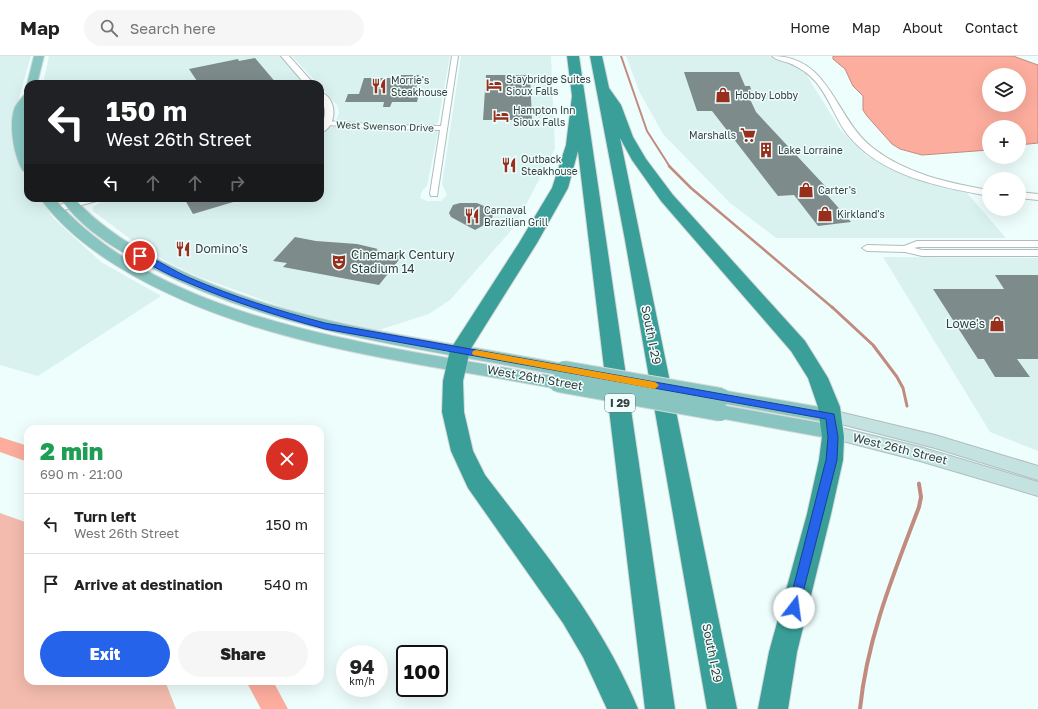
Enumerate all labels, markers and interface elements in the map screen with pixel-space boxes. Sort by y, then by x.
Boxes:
search box [84,10,364,46]
text: Map [20,16,60,39]
icon: search [98,17,120,39]
text: Search here [130,19,216,37]
text: Home [790,19,830,36]
text: Map [852,19,880,36]
text: About [902,19,943,36]
text: Contact [965,19,1018,36]
map controls [982,68,1026,216]
button: layers [982,68,1026,112]
place label: Staybridge Suites Sioux Falls [506,73,591,97]
place label: Morrie's Steakhouse [391,74,448,98]
hotel icon: Staybridge Suites Sioux Falls [485,76,503,94]
restaurant icon: Morrie's Steakhouse [370,77,388,95]
shop icon: Hobby Lobby [714,86,732,104]
place label: Hobby Lobby [735,89,798,101]
text: 150 m [106,94,187,127]
icon: left [40,96,92,148]
place label: Hampton Inn Sioux Falls [513,104,575,128]
hotel icon: Hampton Inn Sioux Falls [492,107,510,125]
street label: West Swenson Drive [336,118,434,134]
button: + [982,120,1026,164]
supermarket icon: Marshalls [739,126,757,144]
text: West 26th Street [106,128,252,150]
place label: Marshalls [689,129,736,141]
building icon: Lake Lorraine [757,141,775,159]
place label: Lake Lorraine [778,144,843,156]
place label: Outback Steakhouse [521,153,578,177]
restaurant icon: Outback Steakhouse [500,156,518,174]
icon: left [100,172,122,194]
icon: ahead [142,172,164,194]
icon: ahead [184,172,206,194]
icon: right [226,172,248,194]
button: − [982,172,1026,216]
shop icon: Carter's [797,181,815,199]
place label: Carter's [818,184,856,196]
place label: Carnaval Brazilian Grill [484,204,548,228]
shop icon: Kirkland's [816,205,834,223]
restaurant icon: Carnaval Brazilian Grill [463,207,481,225]
place label: Kirkland's [837,208,885,220]
pin [123,239,157,273]
restaurant icon: Domino's [174,240,192,258]
place label: Domino's [195,241,248,256]
icon: arrive [129,245,151,267]
place label: Cinemark Century Stadium 14 [351,247,455,276]
theatre icon: Cinemark Century Stadium 14 [330,253,348,271]
street label: South I-29 [638,304,665,366]
shop icon: Lowe's [988,315,1006,333]
place label: Lowe's [946,316,985,331]
street label: West 26th Street [486,362,584,393]
road number: I 29 [605,394,635,412]
street label: West 26th Street [851,429,949,468]
text: 2 min [40,436,103,465]
button: close [266,438,308,480]
text: 690 m · 21:00 [40,466,123,482]
text: Turn left [74,507,136,525]
icon: left [40,513,62,535]
text: 150 m [266,515,308,533]
text: West 26th Street [74,525,179,541]
icon: arrive [40,573,62,595]
text: Arrive at destination [74,575,223,593]
text: 540 m [264,575,308,593]
position arrow [773,587,815,629]
street label: South I-29 [699,622,726,684]
button: Exit [40,631,170,677]
button: Share [178,631,308,677]
speed limit sign: 100 [396,645,448,697]
text: 94 [349,654,375,678]
text: km/h [349,675,375,687]

